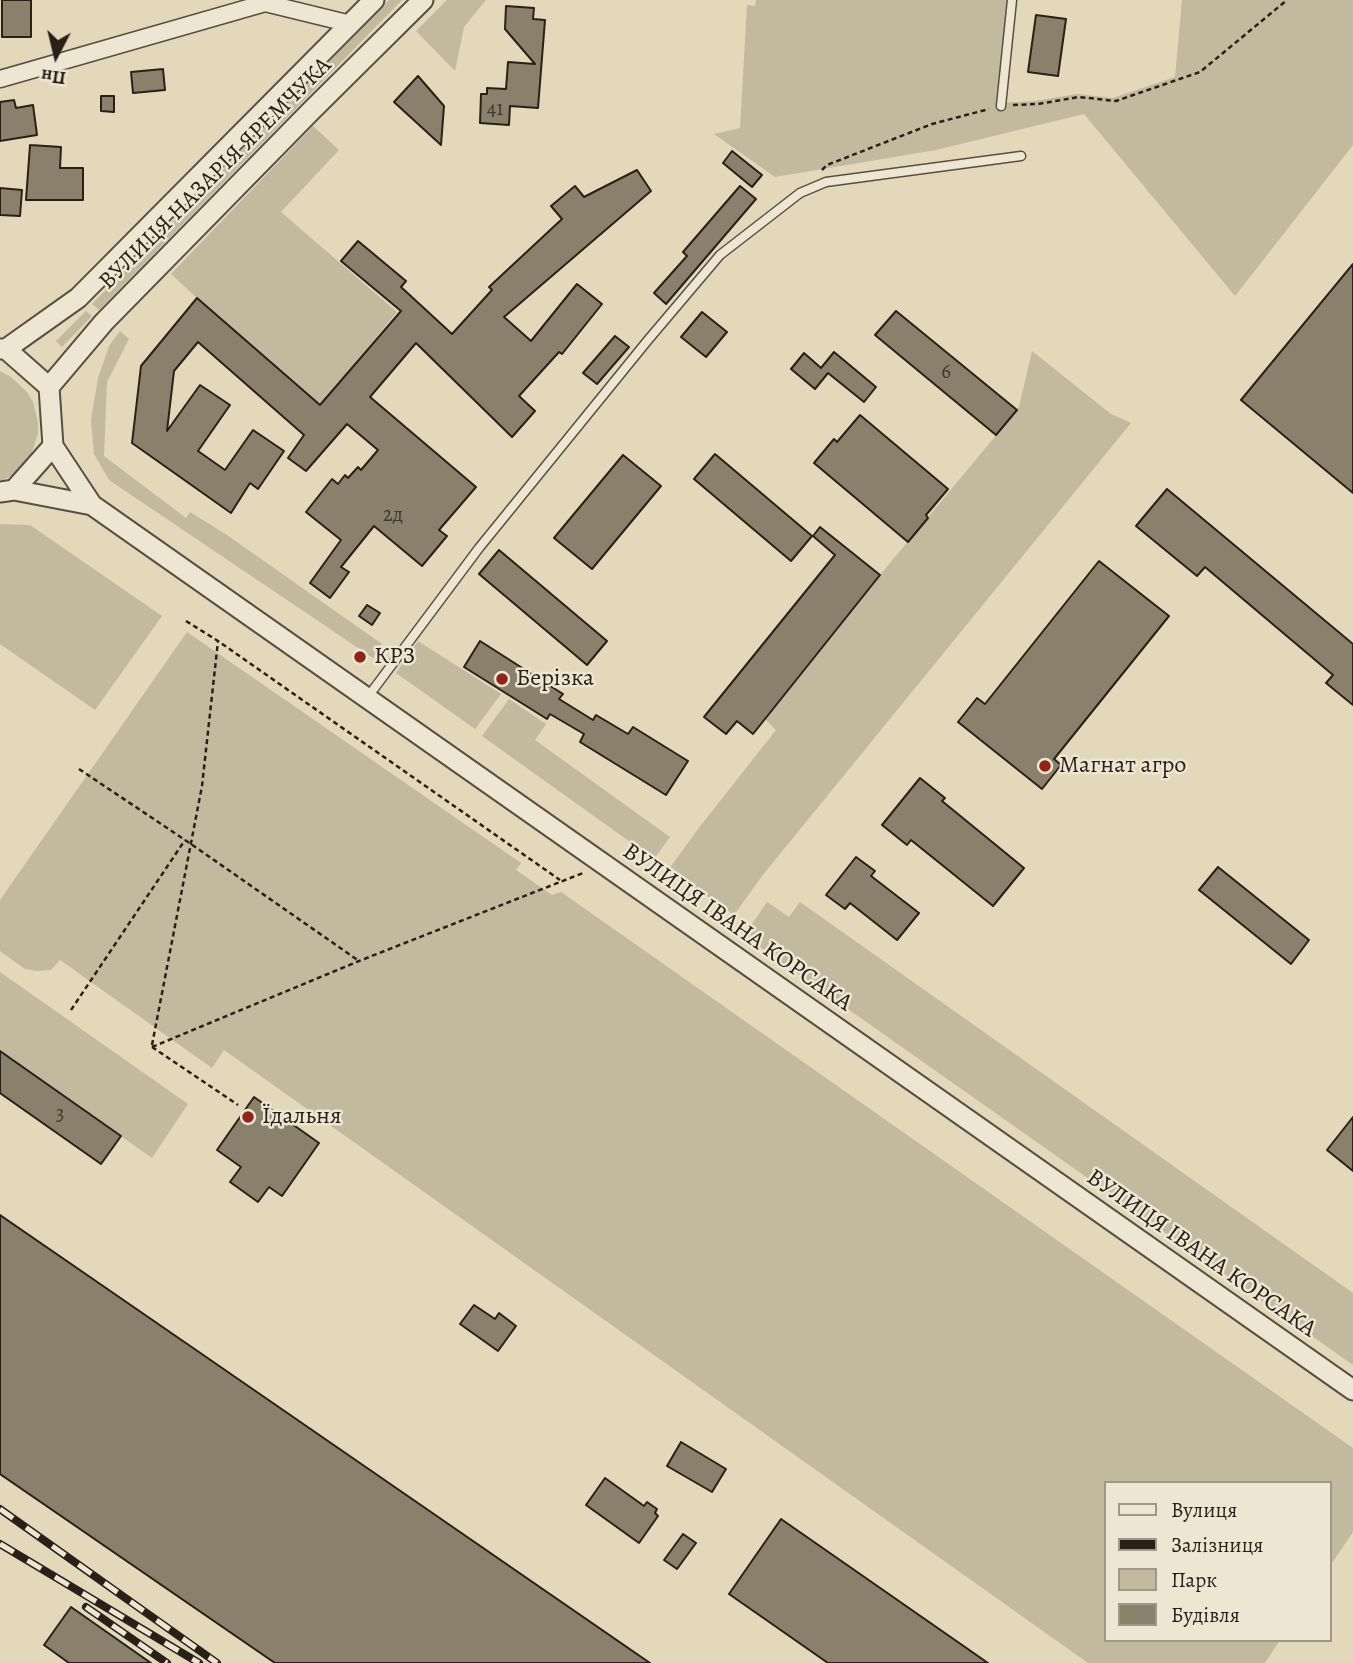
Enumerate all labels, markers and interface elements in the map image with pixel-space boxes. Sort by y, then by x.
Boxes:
north arrow [21,21,91,91]
street label: ВУЛИЦЯ НАЗАРІЯ ЯРЕМЧУКА [94,52,338,296]
text: Пн [40,62,67,91]
house number: 41 [487,97,503,123]
house number: 6 [941,360,951,386]
house number: 2д [383,503,403,529]
place label: КРЗ [374,643,415,671]
marker: КРЗ [352,649,368,665]
place label: Берізка [516,665,594,693]
marker: Берізка [494,671,510,687]
place label: Магнат агро [1059,752,1186,780]
marker: Магнат агро [1037,758,1053,774]
street label: ВУЛИЦЯ ІВАНА КОРСАКА [617,838,857,1018]
house number: 3 [56,1102,64,1128]
place label: Їдальня [262,1103,341,1131]
marker: Їдальня [240,1109,256,1125]
street label: ВУЛИЦЯ ІВАНА КОРСАКА [1081,1164,1321,1344]
legend [1104,1481,1332,1642]
text: Вулиця [1171,1496,1237,1524]
text: Залізниця [1171,1531,1263,1559]
text: Парк [1171,1566,1217,1594]
text: Будівля [1171,1601,1240,1629]

